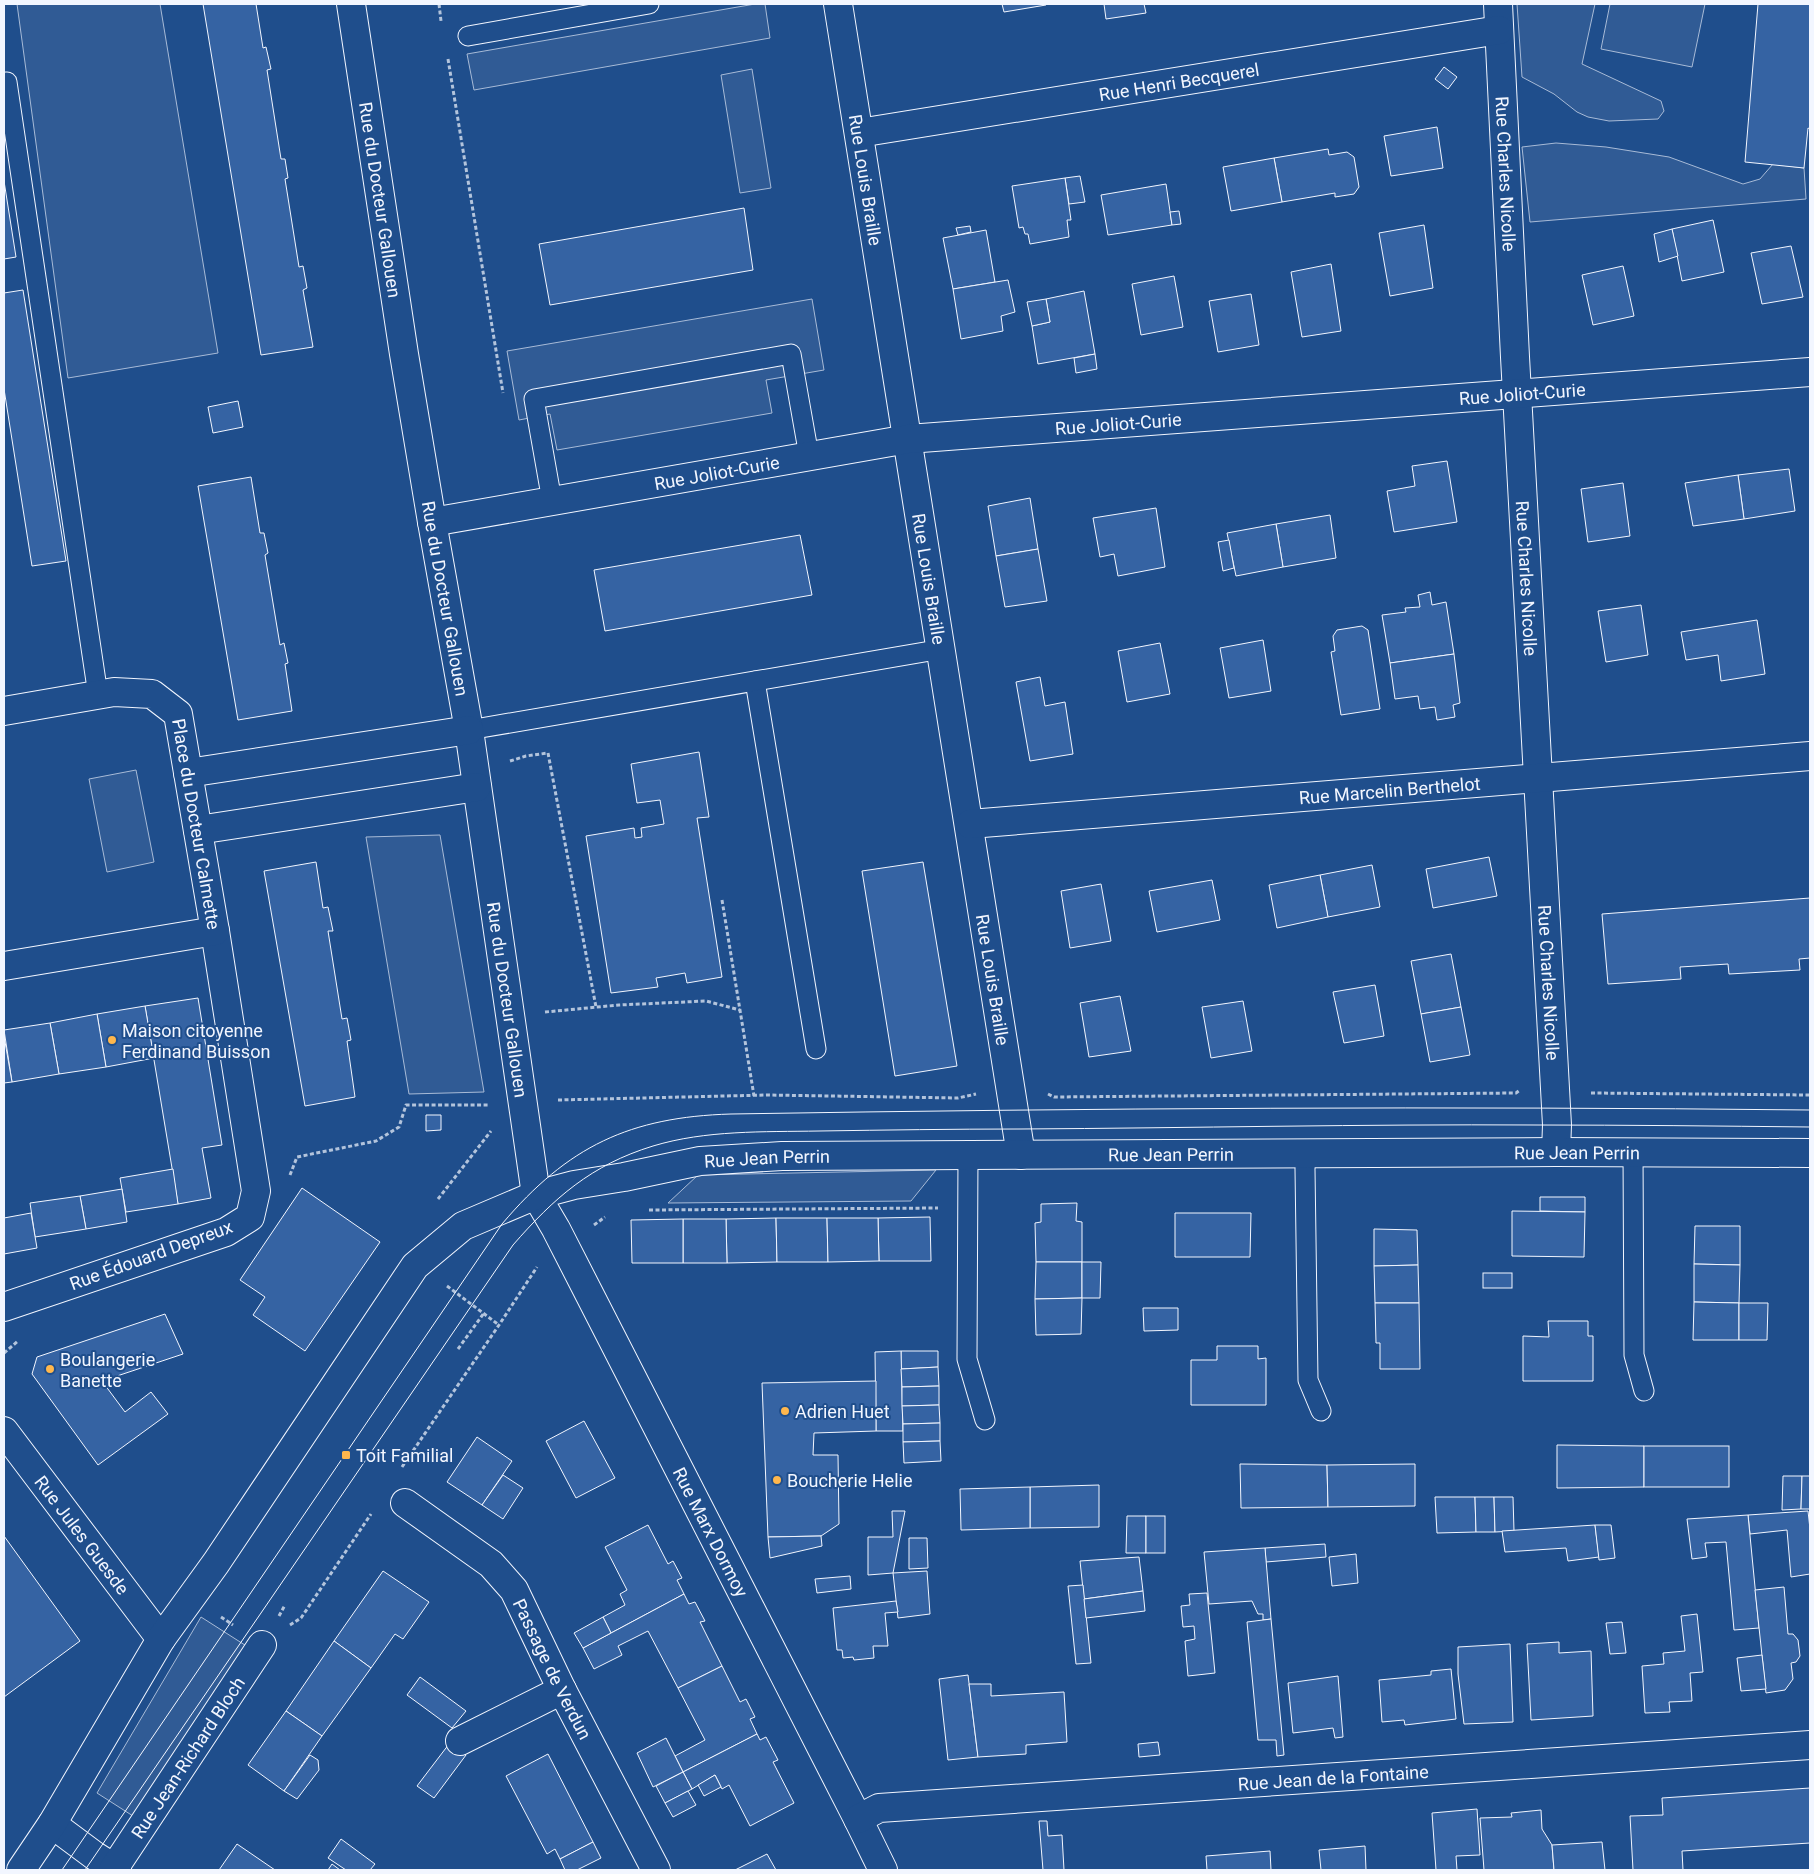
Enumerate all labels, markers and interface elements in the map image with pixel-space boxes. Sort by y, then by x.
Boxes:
street label: Rue Henri Becquerel [1097,58,1261,105]
street label: Rue Charles Nicolle [1492,96,1520,252]
street label: Rue du Docteur Gallouen [355,101,406,299]
street label: Rue Louis Braille [845,113,887,247]
street label: Rue Joliot-Curie [1458,378,1586,409]
street label: Rue Joliot-Curie [1054,408,1182,439]
street label: Rue Joliot-Curie [652,451,781,494]
street label: Rue du Docteur Gallouen [418,499,473,698]
street label: Rue Charles Nicolle [1512,500,1542,656]
street label: Rue Louis Braille [909,512,950,646]
street label: Place du Docteur Calmette [168,717,225,931]
street label: Rue Marcelin Berthelot [1298,772,1481,808]
street label: Rue du Docteur Gallouen [483,900,532,1099]
street label: Rue Charles Nicolle [1534,904,1564,1061]
street label: Rue Louis Braille [972,913,1014,1047]
place label: Maison citoyenne Ferdinand Buisson [122,1020,270,1062]
marker: Maison citoyenne Ferdinand Buisson [106,1034,118,1046]
street label: Rue Jean Perrin [1514,1141,1640,1163]
street label: Rue Jean Perrin [1108,1143,1234,1165]
street label: Rue Jean Perrin [703,1145,830,1171]
street label: Rue Édouard Depreux [67,1216,235,1294]
place label: Boulangerie Banette [60,1349,155,1391]
marker: Boulangerie Banette [44,1363,56,1375]
place label: Adrien Huet [795,1401,890,1422]
marker: Adrien Huet [779,1405,791,1417]
place label: Toit Familial [356,1445,453,1466]
marker: Toit Familial [340,1449,352,1461]
street label: Rue Marx Dormoy [669,1464,753,1601]
place label: Boucherie Helie [787,1470,912,1491]
street label: Rue Jules Guesde [31,1471,134,1598]
marker: Boucherie Helie [771,1474,783,1486]
street label: Passage de Verdun [509,1595,596,1743]
street label: Rue Jean-Richard Bloch [126,1673,249,1842]
street label: Rue Jean de la Fontaine [1237,1760,1429,1794]

